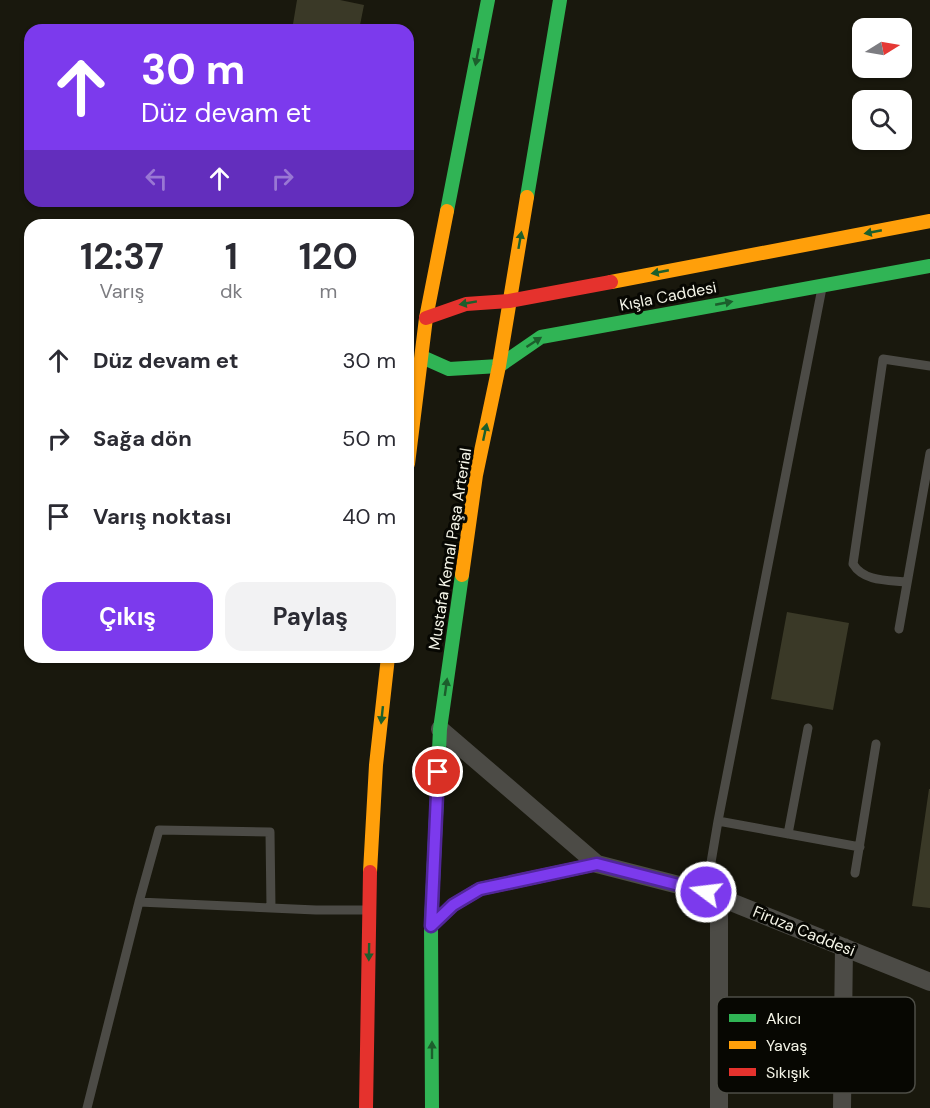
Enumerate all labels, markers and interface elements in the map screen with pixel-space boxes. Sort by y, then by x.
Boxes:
north arrow [852,18,912,78]
map controls [852,18,912,150]
text: 30 m [141,42,245,97]
icon: ahead [42,48,120,126]
one-way arrow [472,48,481,67]
button: search [852,90,912,150]
text: Düz devam et [141,95,311,130]
icon: left [140,162,173,195]
icon: ahead [203,162,236,195]
icon: right [266,162,299,195]
one-way arrow [863,228,882,237]
one-way arrow [515,231,524,250]
text: 12:37 [80,233,164,280]
text: 1 [225,233,238,280]
text: 120 [299,233,358,280]
one-way arrow [651,268,670,277]
street label: Kışla Caddesi [618,276,718,316]
text: Varış [99,278,145,304]
text: dk [220,278,243,304]
text: m [319,278,337,304]
one-way arrow [714,298,733,307]
one-way arrow [459,299,478,308]
one-way arrow [525,336,541,348]
icon: ahead [42,344,75,377]
text: Düz devam et [93,346,238,375]
text: 30 m [342,346,396,375]
icon: right [42,422,75,455]
one-way arrow [481,422,490,441]
text: Sağa dön [93,424,192,453]
text: 50 m [342,424,396,453]
street label: Mustafa Kemal Paşa Arterial [424,447,476,651]
icon: arrive [42,500,75,533]
text: Varış noktası [93,502,231,531]
text: 40 m [342,502,396,531]
button: Çıkış [42,582,213,651]
button: Paylaş [225,582,396,651]
one-way arrow [442,678,451,697]
one-way arrow [377,706,386,725]
pin [412,746,463,797]
icon: arrive [421,755,454,788]
position arrow [674,860,738,924]
street label: Firuza Caddesi [750,901,858,961]
one-way arrow [364,942,373,961]
legend [717,997,915,1093]
text: Akıcı [766,1008,801,1029]
text: Yavaş [766,1035,807,1056]
one-way arrow [427,1040,436,1059]
text: Sıkışık [766,1062,810,1083]

